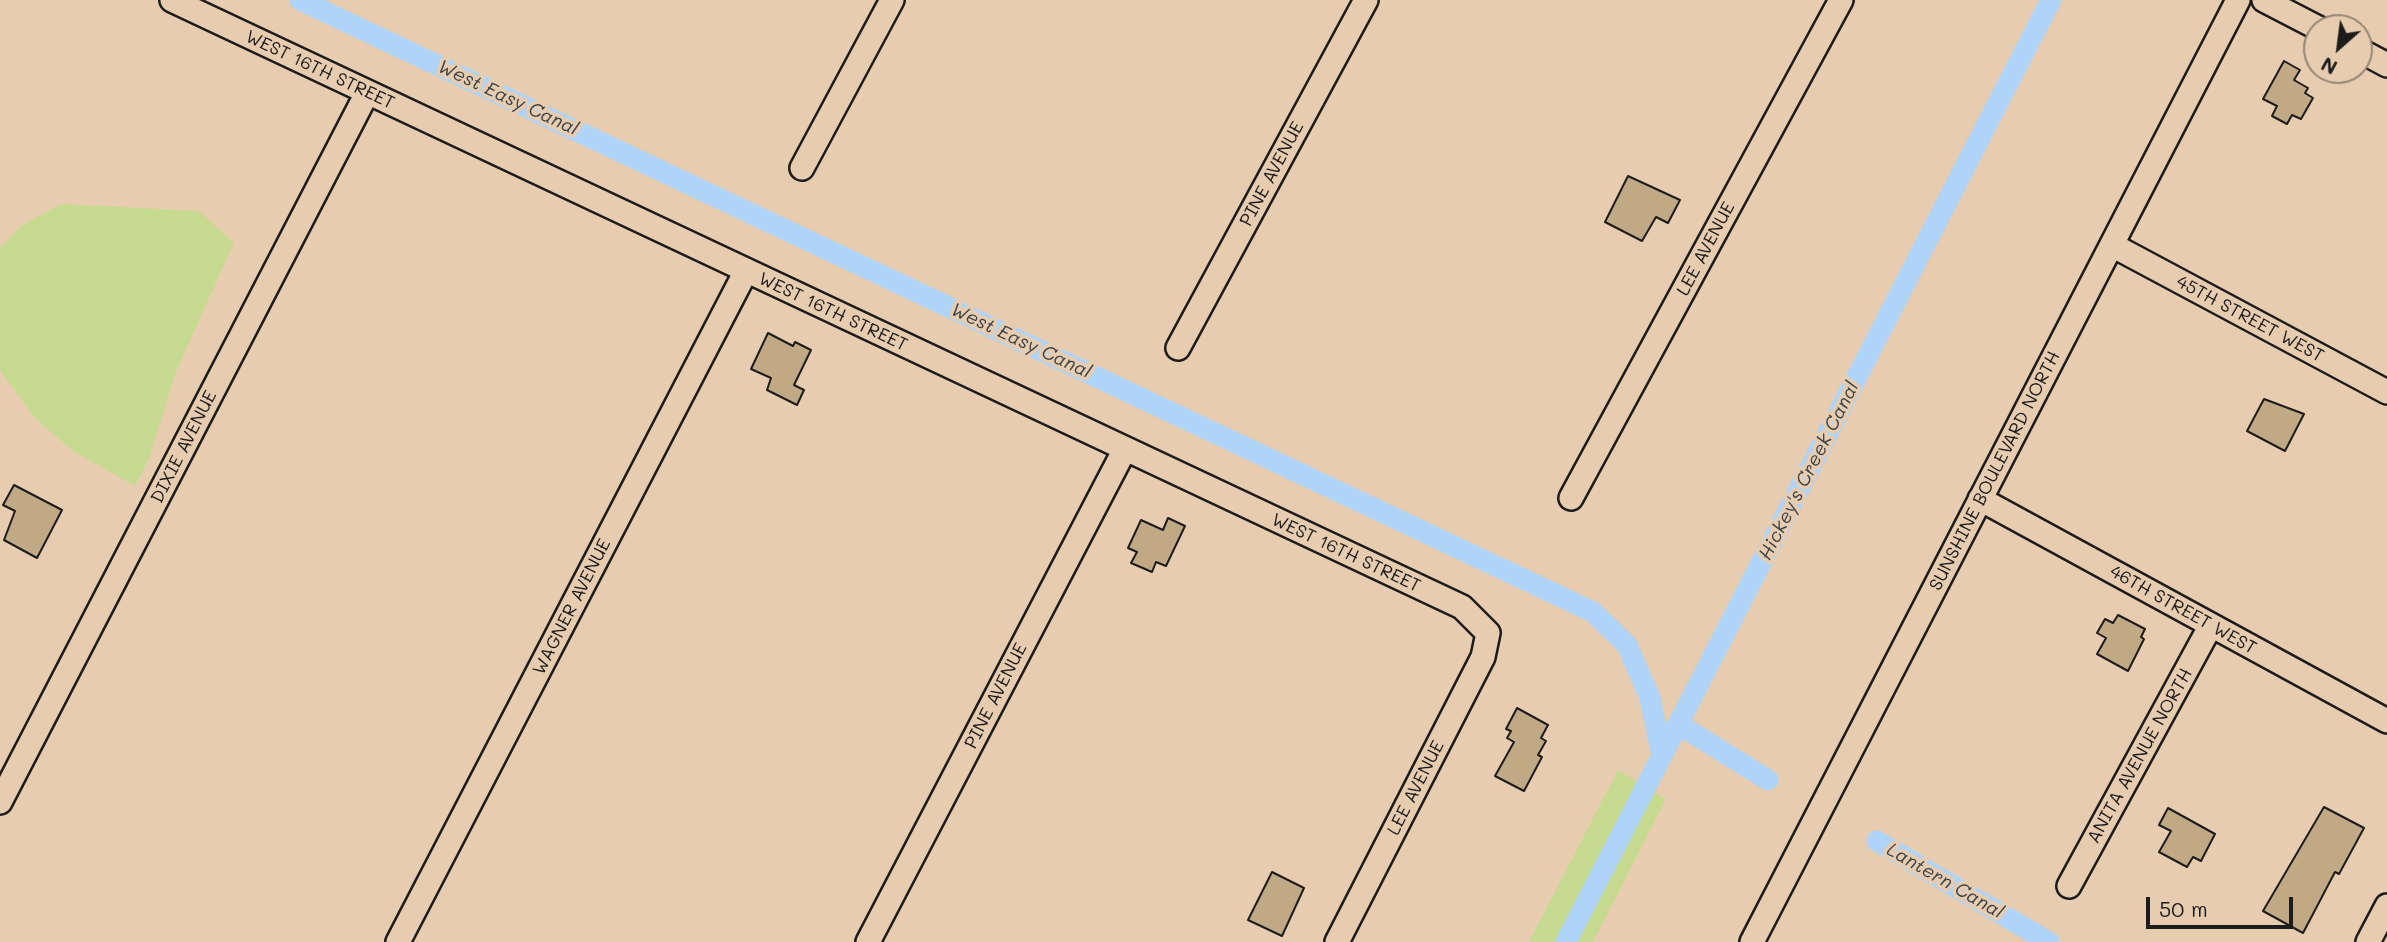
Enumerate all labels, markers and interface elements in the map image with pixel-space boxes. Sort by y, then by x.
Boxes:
north arrow [2303,14,2373,84]
street label: WEST 16TH STREET [242,26,398,114]
text: N [2317,52,2341,81]
water label: West Easy Canal [434,55,582,141]
street label: PINE AVENUE [1235,118,1309,230]
street label: LEE AVENUE [1672,198,1740,300]
street label: WEST 16TH STREET [755,268,911,356]
street label: 45TH STREET WEST [2172,271,2328,367]
water label: West Easy Canal [947,298,1095,384]
street label: SUNSHINE BOULEVARD NORTH [1925,348,2065,594]
water label: Hickey's Creek Canal [1754,378,1864,564]
street label: DIXIE AVENUE [146,387,222,507]
street label: WEST 16TH STREET [1268,509,1424,597]
street label: WAGNER AVENUE [528,535,616,679]
street label: 46TH STREET WEST [2106,561,2260,659]
street label: PINE AVENUE [960,640,1032,752]
street label: ANITA AVENUE NORTH [2083,665,2197,847]
street label: LEE AVENUE [1383,737,1449,839]
water label: Lantern Canal [1883,838,2007,924]
scale bar [2149,883,2296,927]
text: 50 m [2159,895,2208,922]

